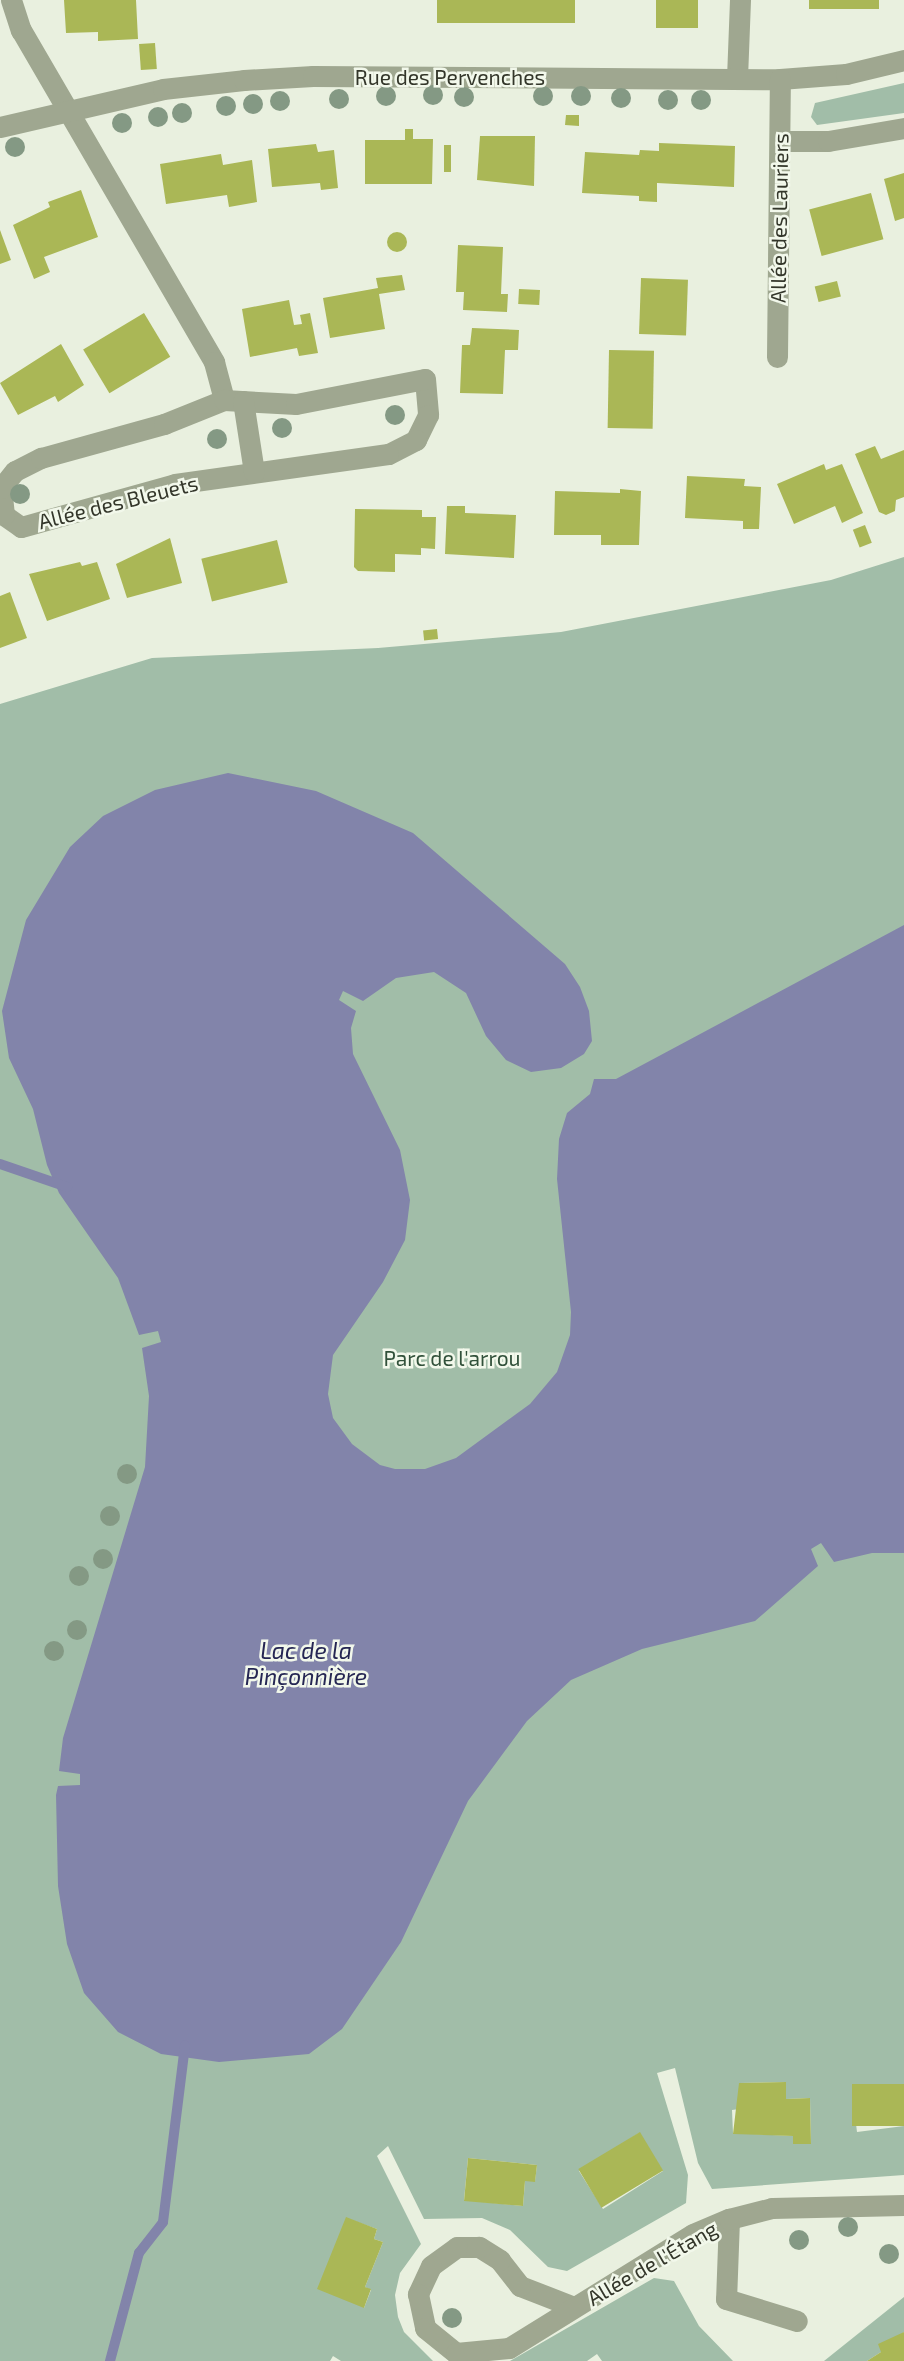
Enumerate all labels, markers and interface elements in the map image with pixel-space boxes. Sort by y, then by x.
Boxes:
street label: Rue des Pervenches [355,64,545,90]
street label: Allée des Lauriers [765,133,793,303]
street label: Allée des Bleuets [35,470,201,534]
park label: Parc de l'arrou [383,1345,521,1371]
water label: Lac de la Pinçonnière [245,1636,367,1690]
street label: Allée de l'Étang [582,2216,722,2310]

